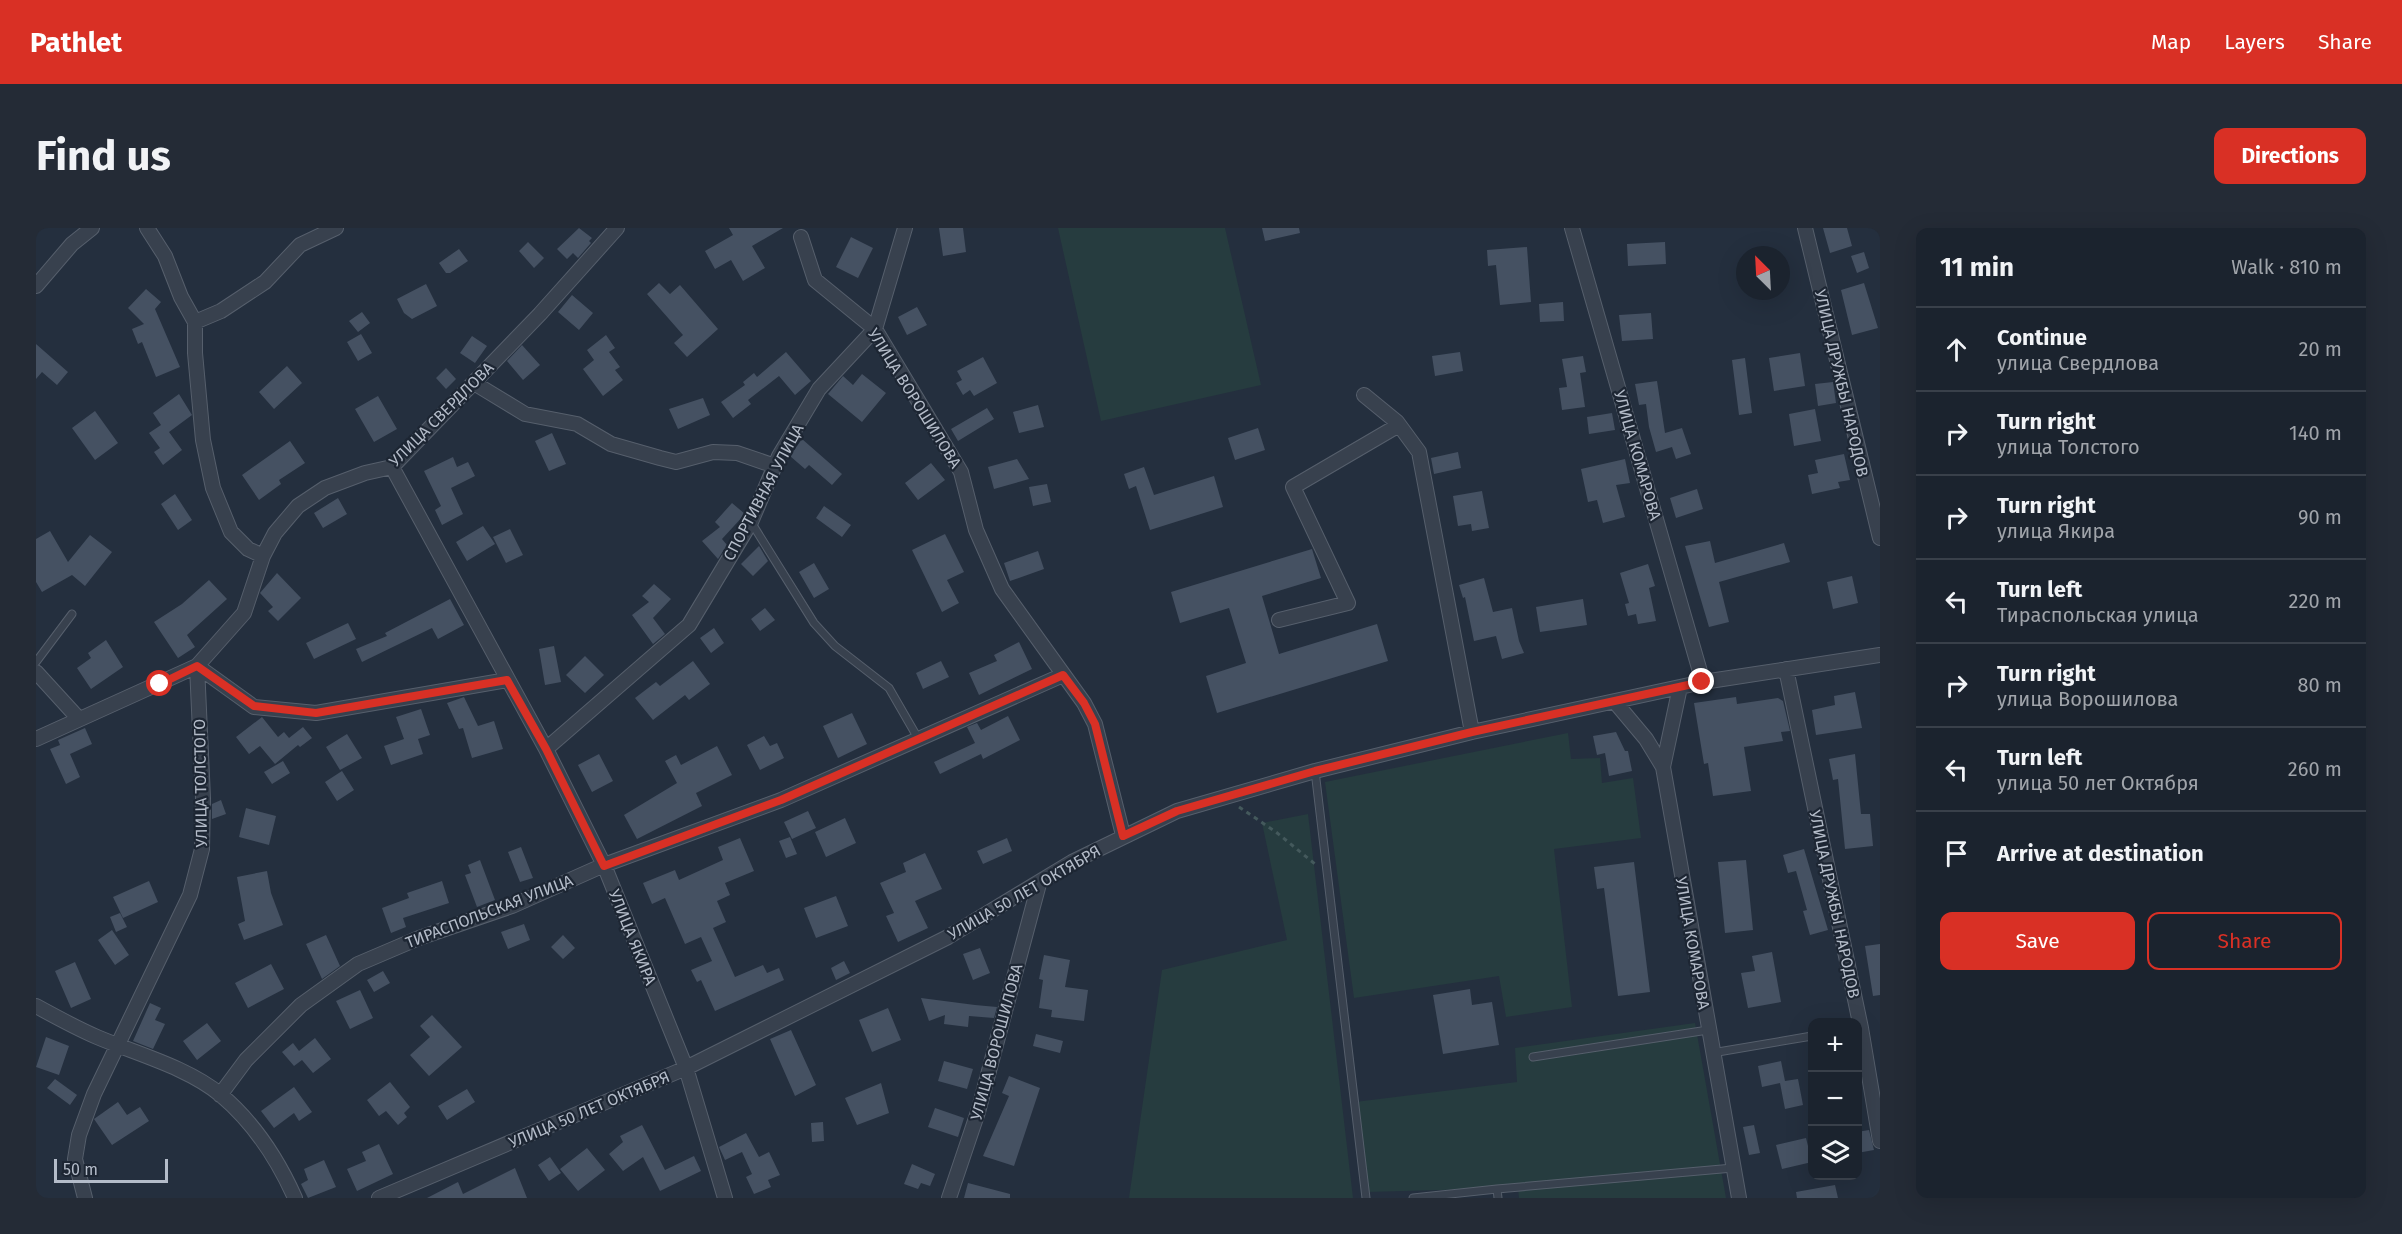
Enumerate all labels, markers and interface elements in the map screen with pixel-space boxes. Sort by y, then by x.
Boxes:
text: Pathlet [30,26,122,59]
text: Map [2151,29,2191,55]
text: Layers [2224,29,2285,55]
text: Share [2318,29,2372,55]
button: Directions [2214,128,2366,184]
text: Find us [36,131,171,181]
north arrow [1736,246,1790,300]
text: 11 min [1940,252,2014,283]
text: Walk · 810 m [2231,255,2342,279]
street label: УЛИЦА ДРУЖБЫ НАРОДОВ [1811,288,1872,479]
text: Continue [1997,324,2087,351]
street label: УЛИЦА ВОРОШИЛОВА [864,325,966,472]
icon: ahead [1940,333,1973,366]
text: 20 m [2299,337,2342,361]
text: улица Свердлова [1997,351,2159,375]
street label: УЛИЦА СВЕРДЛОВА [385,358,498,470]
street label: УЛИЦА КОМАРОВА [1610,388,1665,523]
text: Turn right [1997,408,2096,435]
icon: right [1940,417,1973,450]
street label: СПОРТИВНАЯ УЛИЦА [719,420,808,564]
text: 140 m [2289,421,2342,445]
text: улица Толстого [1997,435,2140,459]
text: Turn right [1997,492,2096,519]
icon: right [1940,501,1973,534]
text: 90 m [2298,505,2342,529]
text: улица Якира [1997,519,2115,543]
text: Turn left [1997,576,2082,603]
icon: left [1940,585,1973,618]
text: 220 m [2289,589,2342,613]
text: Тираспольская улица [1997,603,2199,627]
text: Turn right [1997,660,2096,687]
route end [1688,668,1714,694]
icon: right [1940,669,1973,702]
route start [146,670,172,696]
text: 80 m [2297,673,2342,697]
text: улица Ворошилова [1997,687,2179,711]
street label: УЛИЦА ТОЛСТОГО [190,719,211,847]
text: Turn left [1997,744,2082,771]
icon: left [1940,753,1973,786]
text: 260 m [2288,757,2342,781]
text: улица 50 лет Октября [1997,771,2199,795]
street label: УЛИЦА ДРУЖБЫ НАРОДОВ [1805,808,1864,1000]
icon: arrive [1940,837,1973,870]
text: Arrive at destination [1997,840,2204,867]
street label: УЛИЦА 50 ЛЕТ ОКТЯБРЯ [945,841,1104,944]
street label: ТИРАСПОЛЬСКАЯ УЛИЦА [403,870,576,952]
street label: УЛИЦА КОМАРОВА [1671,875,1714,1012]
street label: УЛИЦА ЯКИРА [605,887,661,988]
button: Save [1940,912,2135,970]
button: Share [2147,912,2342,970]
street label: УЛИЦА ВОРОШИЛОВА [966,961,1027,1122]
map controls [1808,1018,1862,1180]
button: + [1808,1018,1862,1072]
street label: УЛИЦА 50 ЛЕТ ОКТЯБРЯ [506,1067,673,1152]
button: − [1808,1072,1862,1126]
button: layers [1808,1126,1862,1180]
scale bar [54,1156,168,1184]
text: 50 m [63,1160,98,1179]

